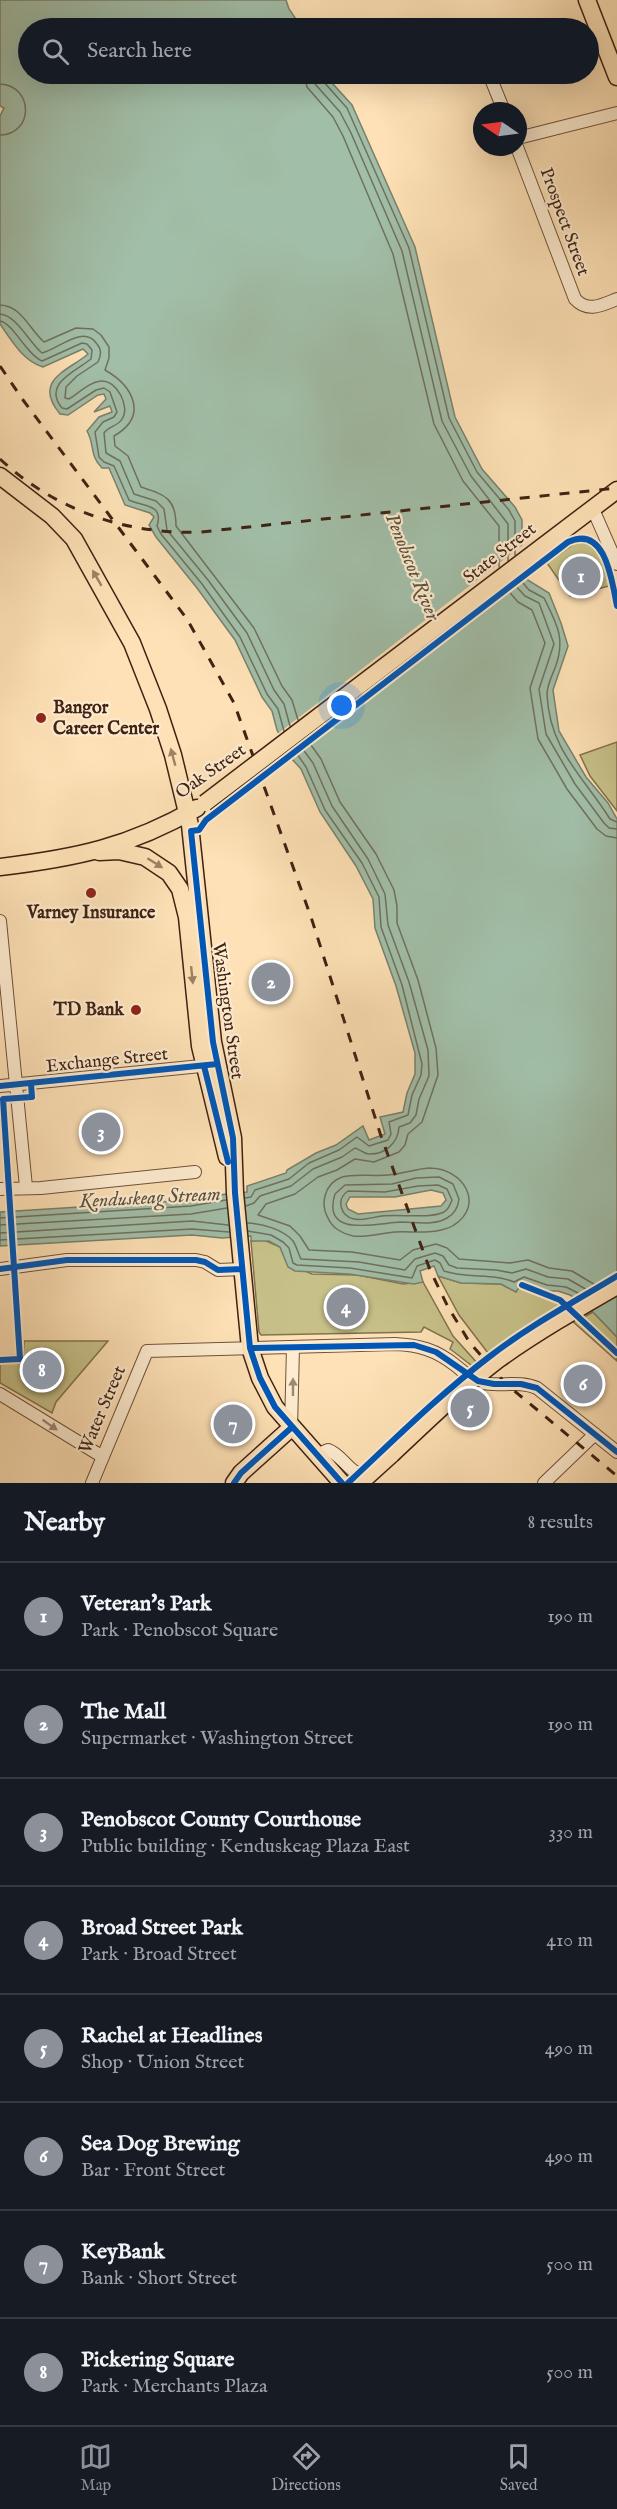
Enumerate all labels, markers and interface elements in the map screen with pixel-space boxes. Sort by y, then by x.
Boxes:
search box [18,18,599,84]
icon: search [39,35,72,68]
text: Search here [87,37,192,65]
north arrow [473,102,527,156]
street label: Prospect Street [534,165,594,279]
water label: Penobscot River [379,510,445,625]
street label: State Street [459,518,541,590]
pin: 1 [562,554,600,598]
one-way arrow [92,569,102,586]
your location [327,691,356,720]
place label: Bangor Career Center [53,697,159,741]
marker: Bangor Career Center [34,711,48,725]
street label: Oak Street [171,739,251,805]
one-way arrow [168,748,177,766]
one-way arrow [147,858,163,869]
marker: Varney Insurance [84,886,98,900]
place label: Varney Insurance [26,902,156,925]
street label: Washington Street [206,941,248,1081]
pin: 2 [252,960,290,1004]
one-way arrow [187,965,197,984]
place label: TD Bank [53,999,125,1022]
marker: TD Bank [129,1003,143,1017]
street label: Exchange Street [45,1043,169,1079]
pin: 3 [82,1110,120,1154]
water label: Kenduskeag Stream [78,1182,221,1215]
pin: 4 [326,1284,366,1330]
pin: 8 [22,1348,62,1392]
street label: Water Street [74,1362,132,1458]
pin: 6 [564,1362,602,1406]
one-way arrow [288,1378,298,1397]
pin: 5 [450,1386,490,1430]
pin: 7 [214,1402,252,1446]
one-way arrow [42,1418,57,1430]
text: Nearby [24,1506,105,1539]
text: 8 results [527,1510,593,1535]
text: Veteran's Park [81,1590,212,1618]
text: 1 [40,1604,47,1629]
text: 190 m [547,1604,593,1629]
text: Park · Penobscot Square [81,1618,278,1643]
text: The Mall [81,1698,166,1726]
text: 2 [39,1712,48,1737]
text: 190 m [547,1712,593,1737]
text: Supermarket · Washington Street [81,1726,353,1751]
text: Penobscot County Courthouse [81,1806,361,1834]
text: 3 [40,1820,47,1845]
text: 330 m [548,1820,593,1845]
text: Public building · Kenduskeag Plaza East [81,1834,410,1859]
text: Broad Street Park [81,1914,243,1942]
text: 4 [39,1928,48,1953]
text: 410 m [546,1928,593,1953]
text: Park · Broad Street [81,1942,237,1967]
text: Rachel at Headlines [81,2022,262,2050]
text: 5 [40,2036,47,2061]
text: 490 m [545,2036,593,2061]
text: Shop · Union Street [81,2050,244,2075]
text: Sea Dog Brewing [81,2130,240,2158]
text: 6 [39,2144,48,2169]
text: 490 m [545,2144,593,2169]
text: Bar · Front Street [81,2158,225,2183]
text: KeyBank [81,2238,165,2266]
text: 7 [39,2252,48,2277]
text: 500 m [546,2252,593,2277]
text: Bank · Short Street [81,2266,237,2291]
text: Pickering Square [81,2346,234,2374]
text: 8 [40,2360,47,2385]
text: 500 m [546,2360,593,2385]
text: Park · Merchants Plaza [81,2374,268,2399]
tab: Map [79,2440,112,2496]
tab: Directions [271,2440,341,2496]
tab: Saved [500,2440,538,2496]

